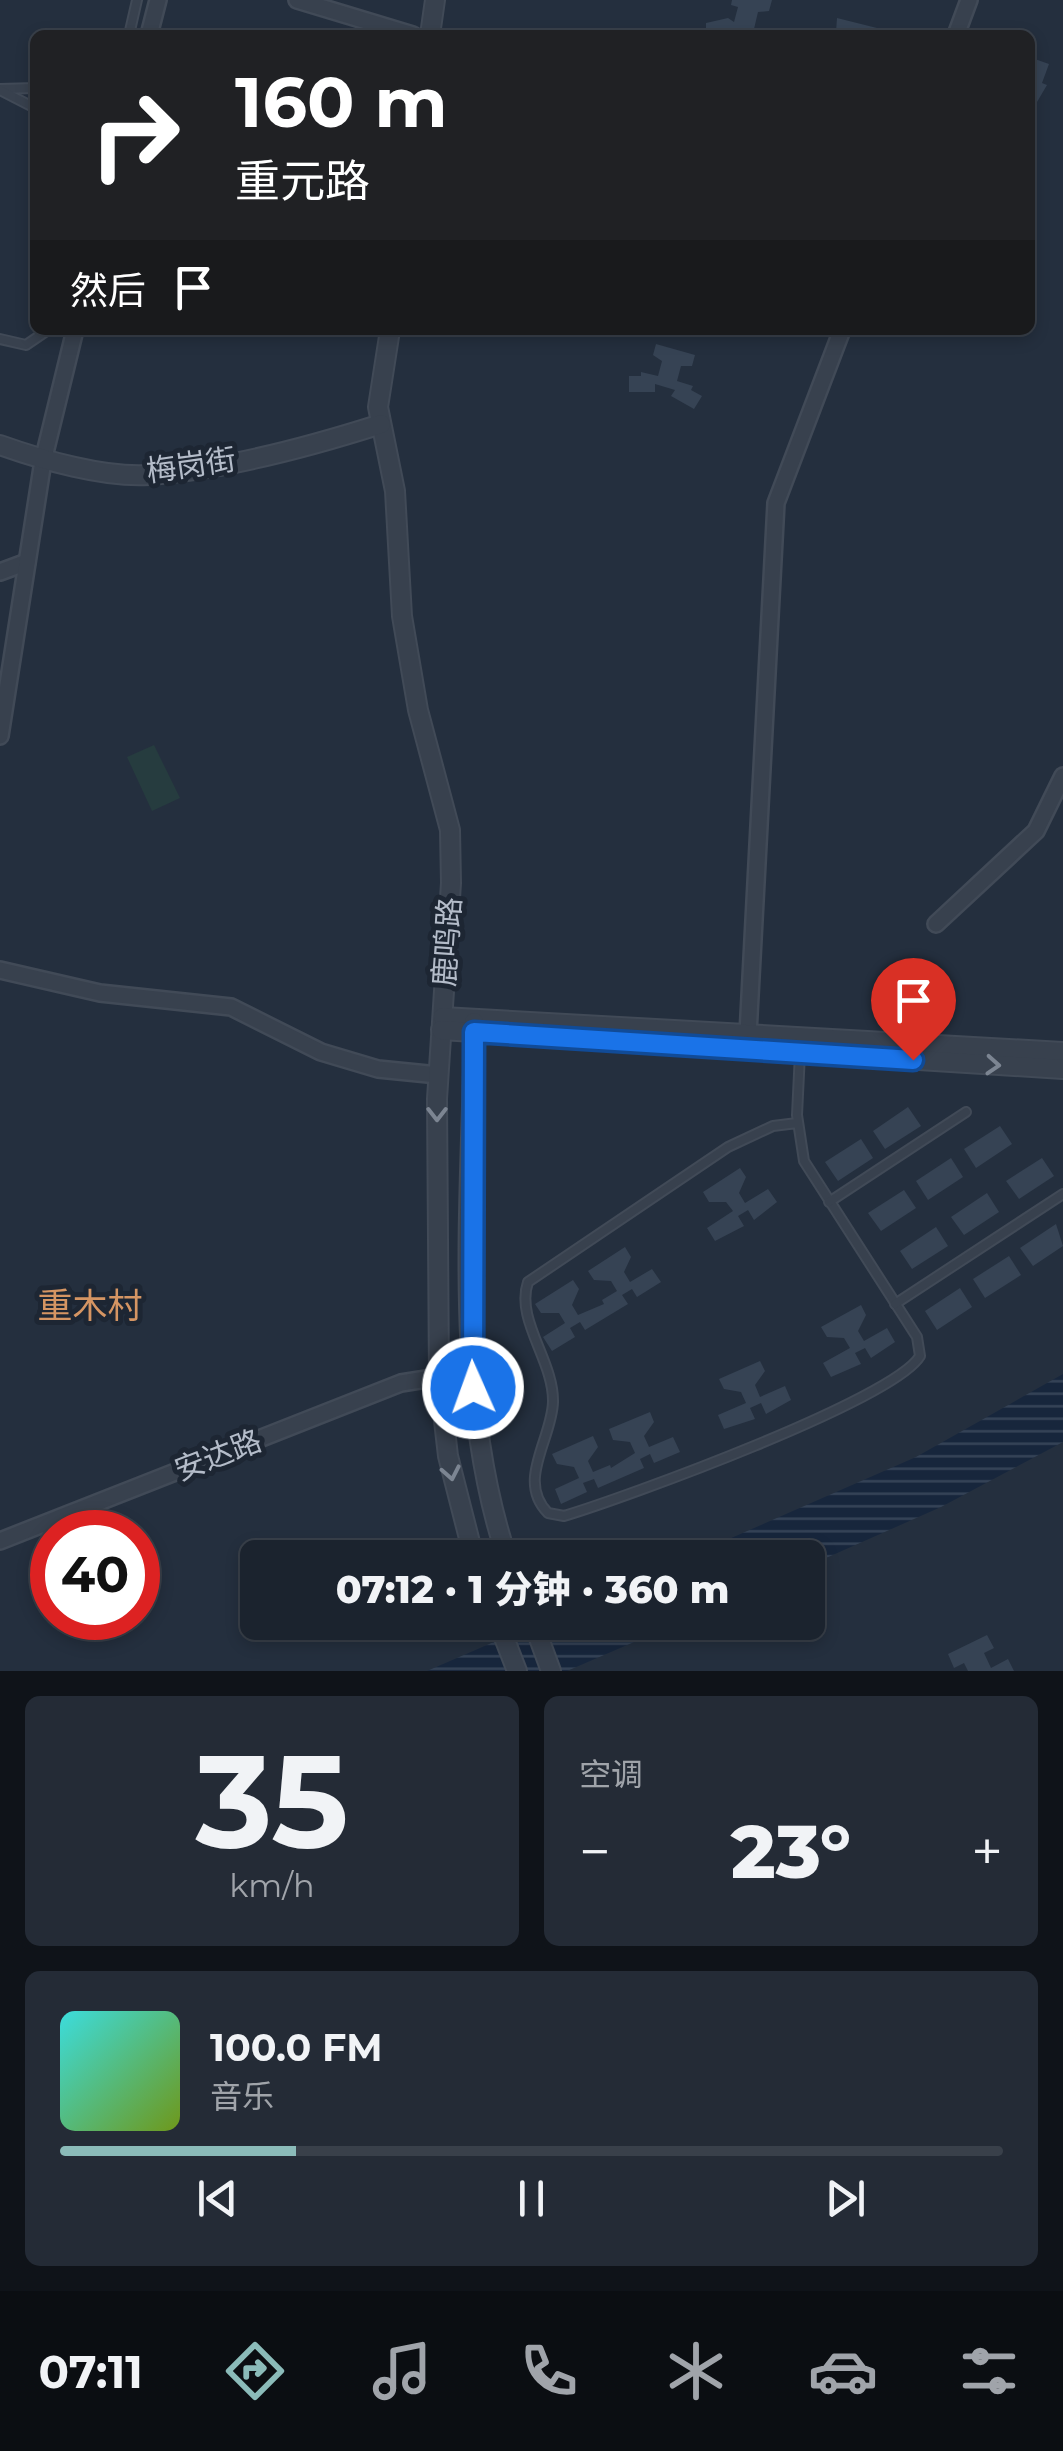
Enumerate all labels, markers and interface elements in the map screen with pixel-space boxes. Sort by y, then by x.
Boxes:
text: 160 m [235,59,448,145]
icon: right [70,70,200,200]
text: 重元路 [235,153,370,208]
icon: arrive [166,260,221,315]
text: 然后 [70,267,146,314]
street label: 梅岗街 [144,440,238,490]
street label: 鹿鸣路 [425,896,469,988]
pin [871,958,956,1061]
icon: arrive [886,973,941,1028]
one-way arrow [985,1053,1001,1075]
one-way arrow [426,1108,448,1123]
district label: 重木村 [37,1284,143,1327]
position arrow [421,1336,525,1440]
street label: 安达路 [169,1422,267,1488]
one-way arrow [440,1465,461,1482]
speed limit sign: 40 [30,1510,160,1640]
text: 07:12 · 1 分钟 · 360 m [336,1566,729,1613]
text: 35 [195,1721,349,1880]
text: 空调 [579,1755,643,1794]
text: 23° [731,1805,851,1897]
text: − [579,1818,611,1885]
text: + [971,1818,1003,1885]
text: km/h [229,1866,315,1905]
text: 100.0 FM [210,2024,383,2071]
text: 音乐 [210,2077,274,2116]
icon: previous [190,2171,245,2226]
icon: pause [504,2171,559,2226]
icon: next [818,2171,873,2226]
icon: directions [220,2336,290,2406]
icon: music [367,2336,437,2406]
icon: phone [514,2336,584,2406]
icon: climate [661,2336,731,2406]
icon: car [808,2336,878,2406]
icon: filters [954,2336,1024,2406]
text: 07:11 [38,2344,143,2399]

